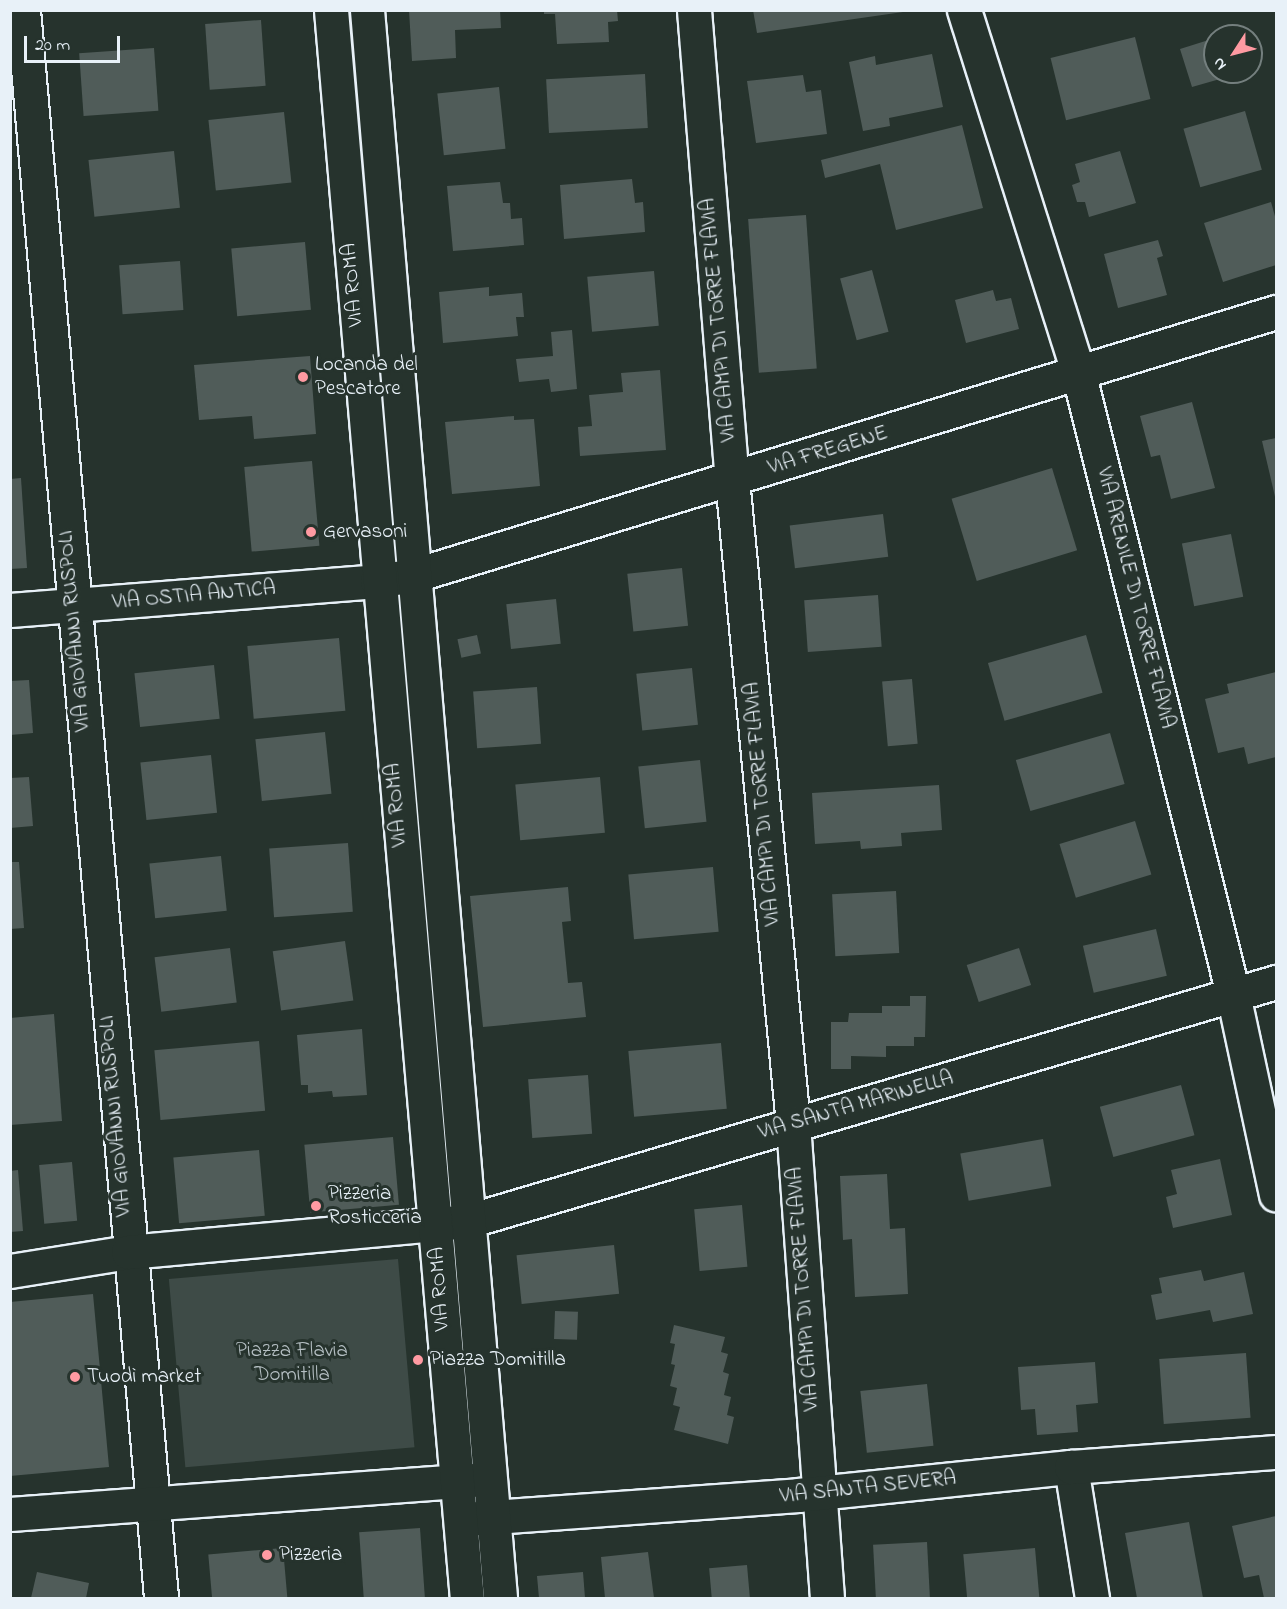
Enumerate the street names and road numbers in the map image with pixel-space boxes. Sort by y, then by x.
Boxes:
street label: VIA CAMPI DI TORRE FLAVIA [696,197,742,443]
street label: VIA ROMA [337,242,369,328]
street label: VIA FREGENE [765,421,891,481]
street label: VIA ARENILE DI TORRE FLAVIA [1090,465,1180,731]
street label: VIA GIOVANNI RUSPOLI [54,529,96,733]
street label: VIA OSTIA ANTICA [111,576,277,616]
street label: VIA CAMPI DI TORRE FLAVIA [740,681,786,927]
street label: VIA ROMA [381,762,413,848]
street label: VIA GIOVANNI RUSPOLI [95,1014,137,1218]
street label: VIA SANTA MARINELLA [756,1066,956,1146]
street label: VIA CAMPI DI TORRE FLAVIA [783,1166,825,1412]
street label: VIA ROMA [424,1246,456,1332]
street label: VIA SANTA SEVERA [779,1466,957,1510]

